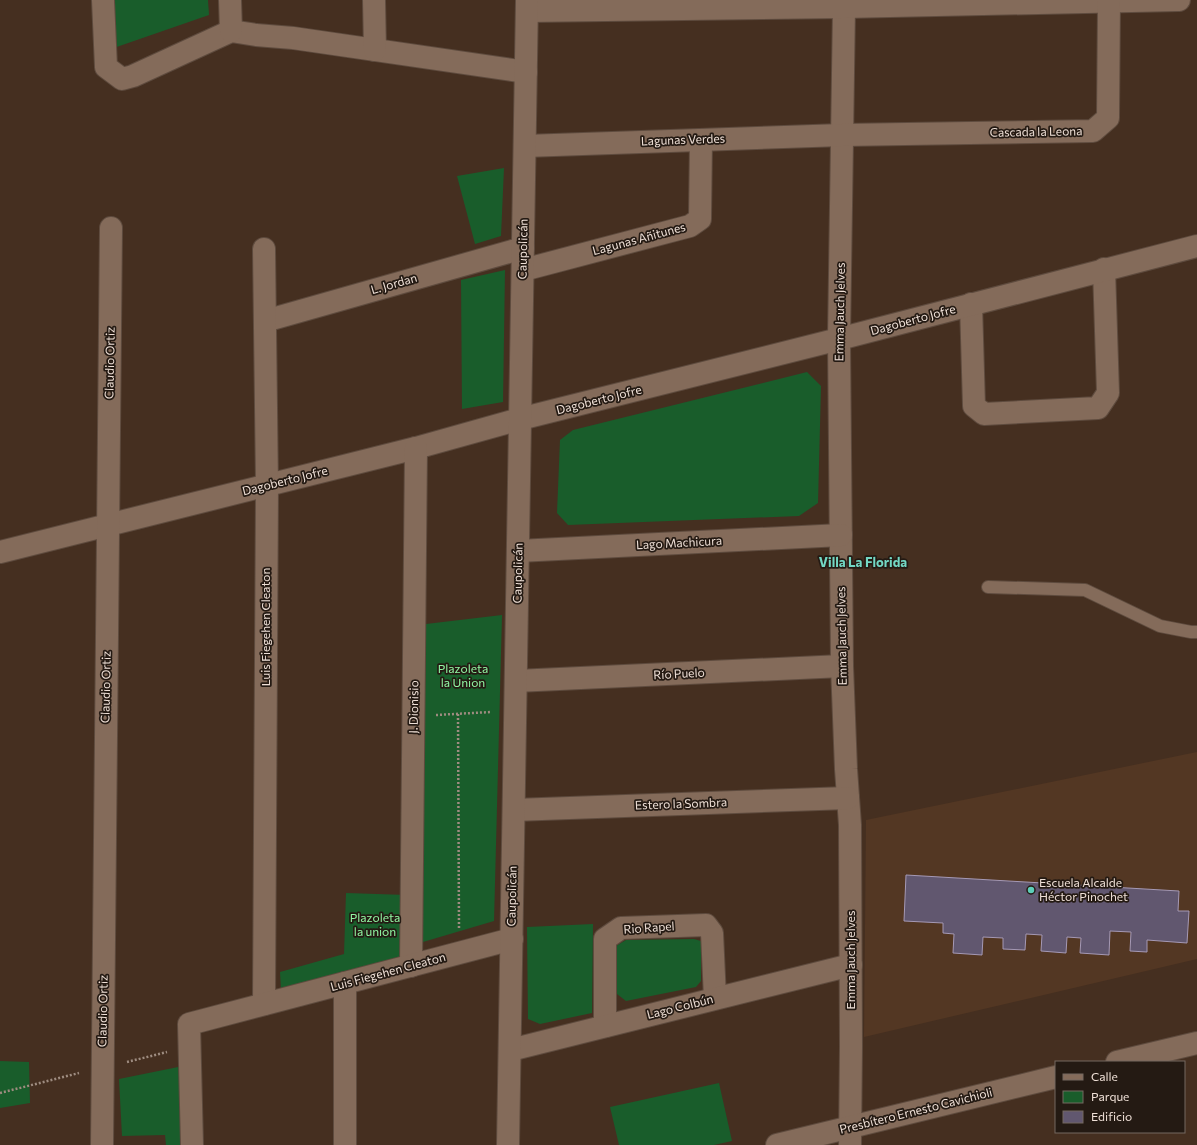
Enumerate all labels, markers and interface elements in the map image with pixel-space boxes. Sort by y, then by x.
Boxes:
street label: Cascada la Leona [989,123,1083,139]
street label: Lagunas Verdes [641,131,725,147]
street label: Caupolicán [514,219,530,279]
street label: Lagunas Añitunes [591,219,687,257]
street label: Emma Jauch Jelves [831,262,848,362]
street label: L. Jordan [369,270,419,297]
street label: Dagoberto Jofre [869,301,957,338]
street label: Claudio Ortiz [101,327,117,399]
street label: Dagoberto Jofre [555,382,643,417]
street label: Dagoberto Jofre [241,463,329,498]
street label: Lago Machicura [636,533,722,551]
street label: Caupolicán [509,543,525,603]
district label: Villa La Florida [819,554,907,570]
street label: Luis Fiegehen Cleaton [258,568,272,686]
street label: Emma Jauch Jelves [833,586,850,686]
street label: Claudio Ortiz [97,651,113,723]
park label: Plazoleta la Union [438,661,488,689]
street label: Río Puelo [653,665,705,681]
street label: J. Dionisio [406,680,421,734]
street label: Estero la Sombra [635,794,727,812]
street label: Caupolicán [503,866,519,926]
place label: Escuela Alcalde Héctor Pinochet [1039,875,1128,903]
marker: Escuela Alcalde Héctor Pinochet [1026,885,1036,895]
park label: Plazoleta la union [350,910,400,938]
street label: Emma Jauch Jelves [843,911,858,1009]
street label: Rio Rapel [623,918,675,936]
street label: Luis Fiegehen Cleaton [329,949,447,993]
street label: Claudio Ortiz [94,975,110,1047]
street label: Lago Colbún [645,991,715,1021]
legend [1055,1061,1185,1133]
text: Calle [1091,1069,1118,1083]
street label: Presbítero Ernesto Cavichioli [838,1084,994,1136]
text: Parque [1091,1089,1129,1103]
text: Edificio [1091,1109,1132,1123]

